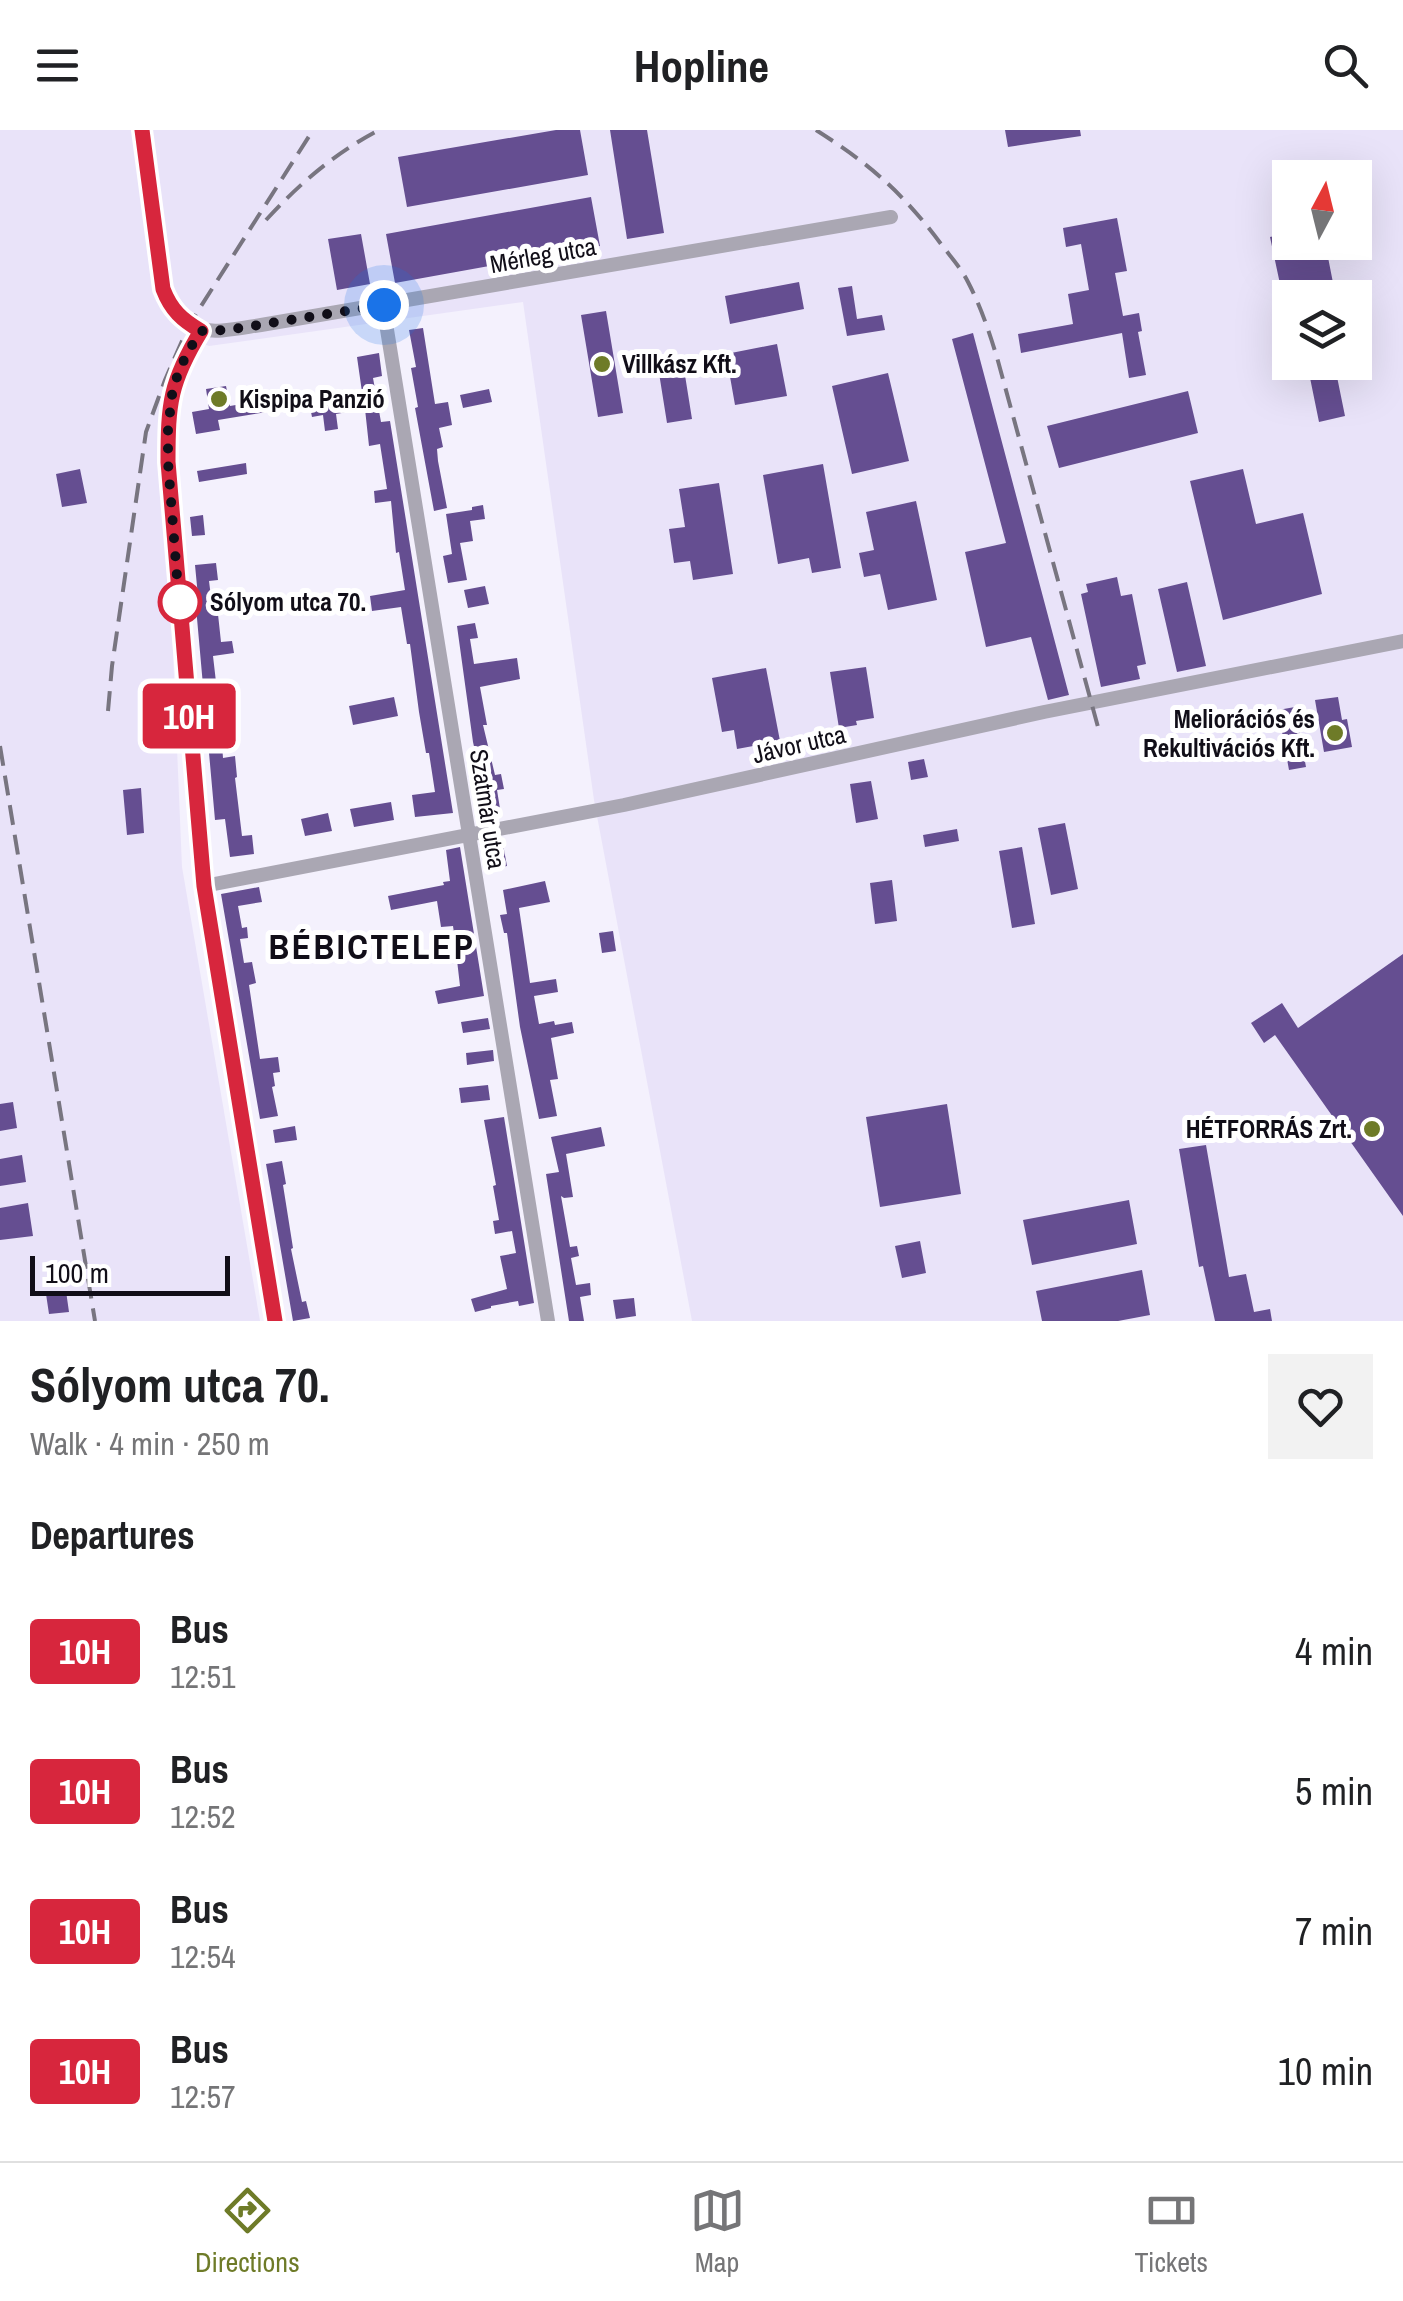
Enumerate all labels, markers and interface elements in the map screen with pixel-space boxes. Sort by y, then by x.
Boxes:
text: Hopline [634,35,769,96]
icon: menu [30,38,85,93]
icon: search [1318,38,1373,93]
north arrow [1272,160,1372,260]
map controls [1272,160,1372,380]
street label: Mérleg utca [487,229,599,281]
your location [359,280,409,330]
button: layers [1272,280,1372,380]
place label: Villkász Kft. [622,347,737,381]
marker: Villkász Kft. [591,353,613,375]
place label: Kispipa Panzió [239,382,385,416]
marker: Kispipa Panzió [208,388,230,410]
marker: Sólyom utca 70. [159,581,201,623]
place label: Sólyom utca 70. [210,585,366,619]
line badge: 10H [132,684,246,748]
text: 10H [163,693,215,740]
place label: Meliorációs és Rekultivációs Kft. [1143,702,1315,765]
street label: Jávor utca [749,717,849,771]
marker: Meliorációs és Rekultivációs Kft. [1324,722,1346,744]
street label: Szatmár utca [462,747,514,872]
district label: BÉBICTELEP [269,923,475,970]
place label: HÉTFORRÁS Zrt. [1186,1112,1352,1146]
marker: HÉTFORRÁS Zrt. [1361,1118,1383,1140]
scale bar [30,1251,230,1296]
text: 100 m [45,1254,109,1292]
text: Sólyom utca 70. [30,1352,330,1417]
button: heart [1268,1354,1373,1459]
text: Walk · 4 min · 250 m [30,1422,270,1465]
text: Departures [30,1510,195,1561]
text: Bus [170,1604,229,1655]
text: 4 min [1295,1626,1373,1677]
text: 10H [59,1628,111,1675]
text: 12:51 [170,1655,236,1698]
text: Bus [170,1744,229,1795]
text: 5 min [1295,1766,1373,1817]
text: 10H [59,1768,111,1815]
text: 12:52 [170,1795,236,1838]
text: Bus [170,1884,229,1935]
text: 7 min [1295,1906,1373,1957]
text: 10H [59,1908,111,1955]
text: 12:54 [170,1935,236,1978]
text: Bus [170,2024,229,2075]
text: 10 min [1278,2046,1373,2097]
text: 10H [59,2048,111,2095]
text: 12:57 [170,2075,236,2118]
tab: Directions [195,2183,300,2281]
tab: Map [690,2183,745,2281]
tab: Tickets [1134,2183,1208,2281]

